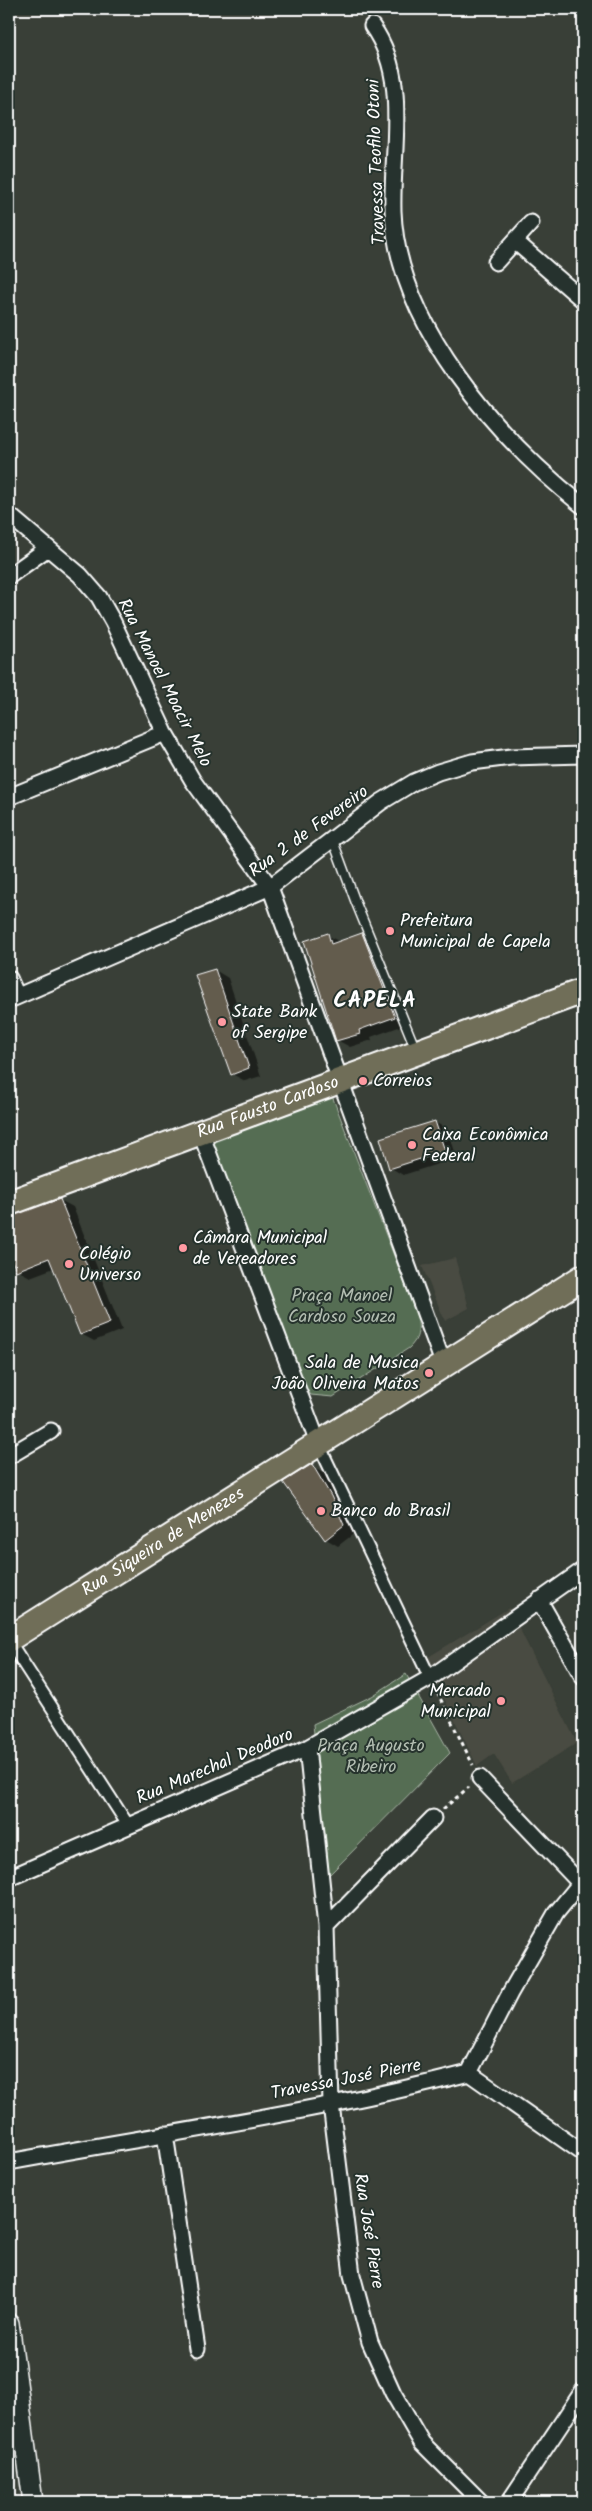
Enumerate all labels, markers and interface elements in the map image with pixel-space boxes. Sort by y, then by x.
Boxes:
street label: Travessa Teofilo Otoni [360,78,394,245]
street label: Rua Manoel Moacir Melo [109,594,219,772]
street label: Rua 2 de Fevereiro [243,778,375,886]
place label: Prefeitura Municipal de Capela [400,907,551,957]
marker: Prefeitura Municipal de Capela [384,925,396,937]
district label: CAPELA [333,984,417,1019]
place label: State Bank of Sergipe [232,998,318,1048]
marker: State Bank of Sergipe [216,1016,228,1028]
place label: Correios [373,1067,432,1096]
street label: Rua Fausto Cardoso [193,1068,343,1147]
marker: Correios [357,1075,369,1087]
place label: Caixa Econômica Federal [422,1121,548,1171]
marker: Caixa Econômica Federal [406,1139,418,1151]
place label: Câmara Municipal de Vereadores [193,1224,328,1274]
place label: Colégio Universo [79,1240,141,1290]
marker: Câmara Municipal de Vereadores [177,1242,189,1254]
marker: Colégio Universo [63,1258,75,1270]
park label: Praça Manoel Cardoso Souza [288,1282,396,1332]
place label: Sala de Musica João Oliveira Matos [272,1349,419,1399]
marker: Sala de Musica João Oliveira Matos [423,1367,435,1379]
street label: Rua Siqueira de Menezes [76,1479,250,1604]
place label: Banco do Brasil [331,1497,451,1526]
marker: Banco do Brasil [315,1505,327,1517]
place label: Mercado Municipal [421,1677,492,1727]
marker: Mercado Municipal [495,1695,507,1707]
street label: Rua Marechal Deodoro [132,1721,298,1813]
park label: Praça Augusto Ribeiro [317,1732,425,1782]
street label: Travessa José Pierre [269,2051,423,2109]
street label: Rua José Pierre [345,2171,391,2291]

